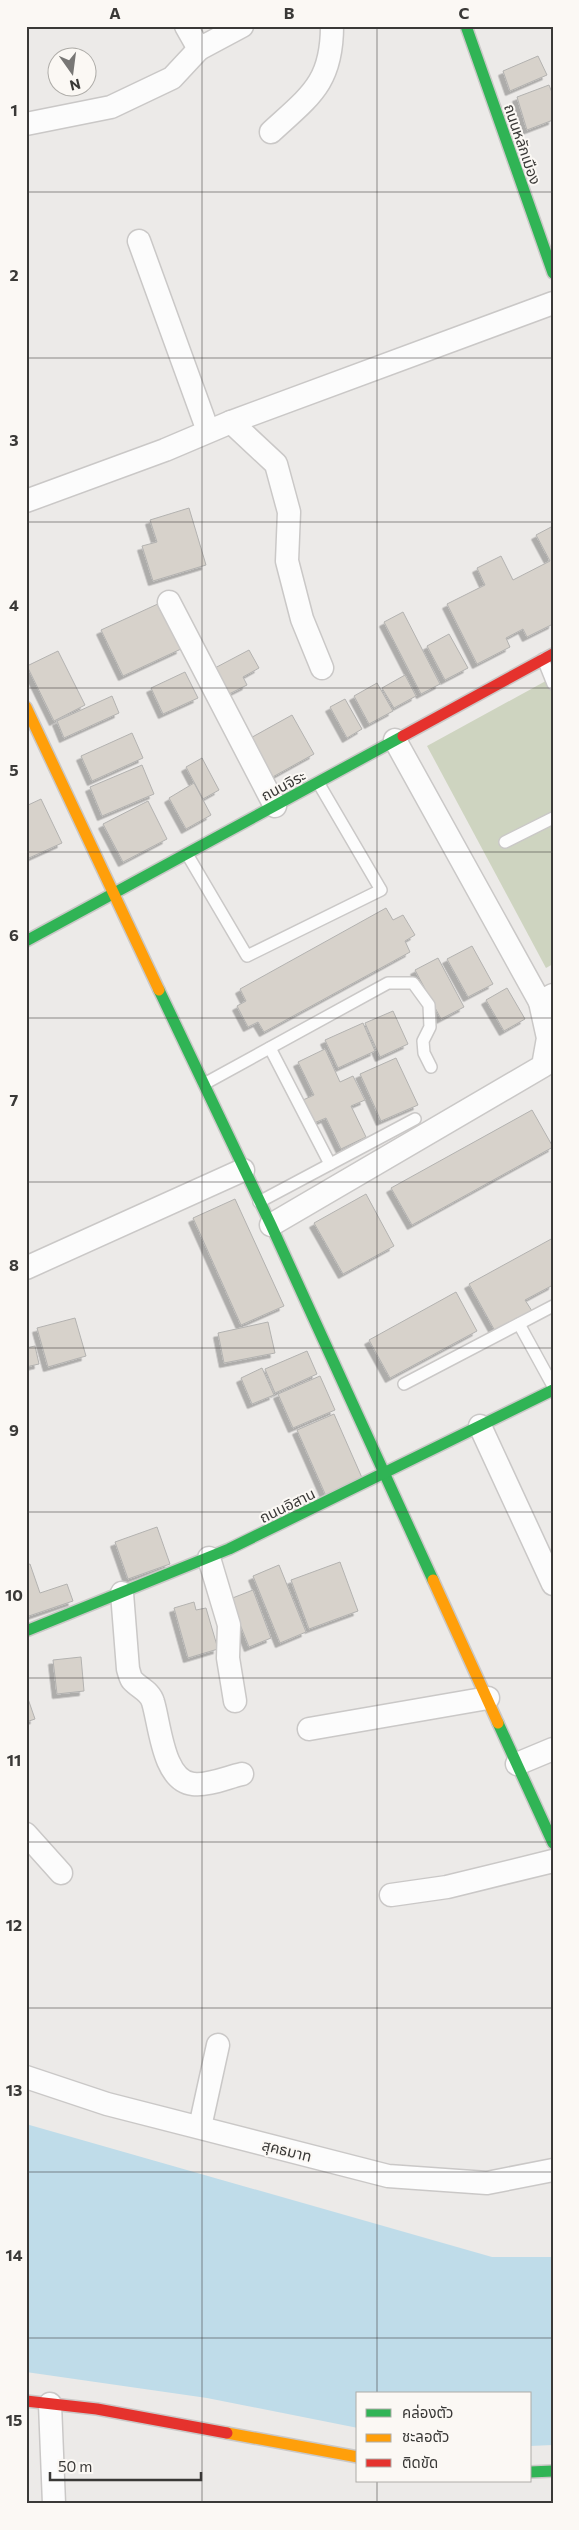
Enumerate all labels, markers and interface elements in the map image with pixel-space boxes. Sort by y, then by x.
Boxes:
text: A [109,3,121,22]
text: B [284,3,295,22]
text: C [459,3,470,22]
north arrow [48,48,98,98]
text: N [68,76,82,95]
text: 1 [10,100,18,119]
street label: ถนนหลักเมือง [501,101,545,187]
text: 2 [9,265,19,284]
text: 3 [9,430,19,449]
text: 4 [9,595,19,614]
text: 5 [9,760,19,779]
street label: ถนนจิระ [258,766,308,804]
text: 6 [9,925,19,944]
text: 7 [10,1090,19,1109]
text: 8 [9,1255,19,1274]
text: 9 [9,1420,19,1439]
street label: ถนนอิสาน [256,1484,318,1526]
text: 10 [5,1585,23,1604]
text: 11 [7,1750,21,1769]
text: 12 [6,1915,22,1934]
text: 13 [6,2080,22,2099]
street label: สุคธมาท [260,2135,314,2166]
text: 14 [5,2245,23,2264]
legend [356,2392,532,2482]
text: คล่องตัว [402,2403,453,2421]
text: 15 [6,2410,22,2429]
text: ชะลอตัว [402,2427,449,2445]
scale bar [50,2450,201,2482]
text: ติดขัด [402,2453,438,2471]
text: 50 m [58,2457,92,2475]

